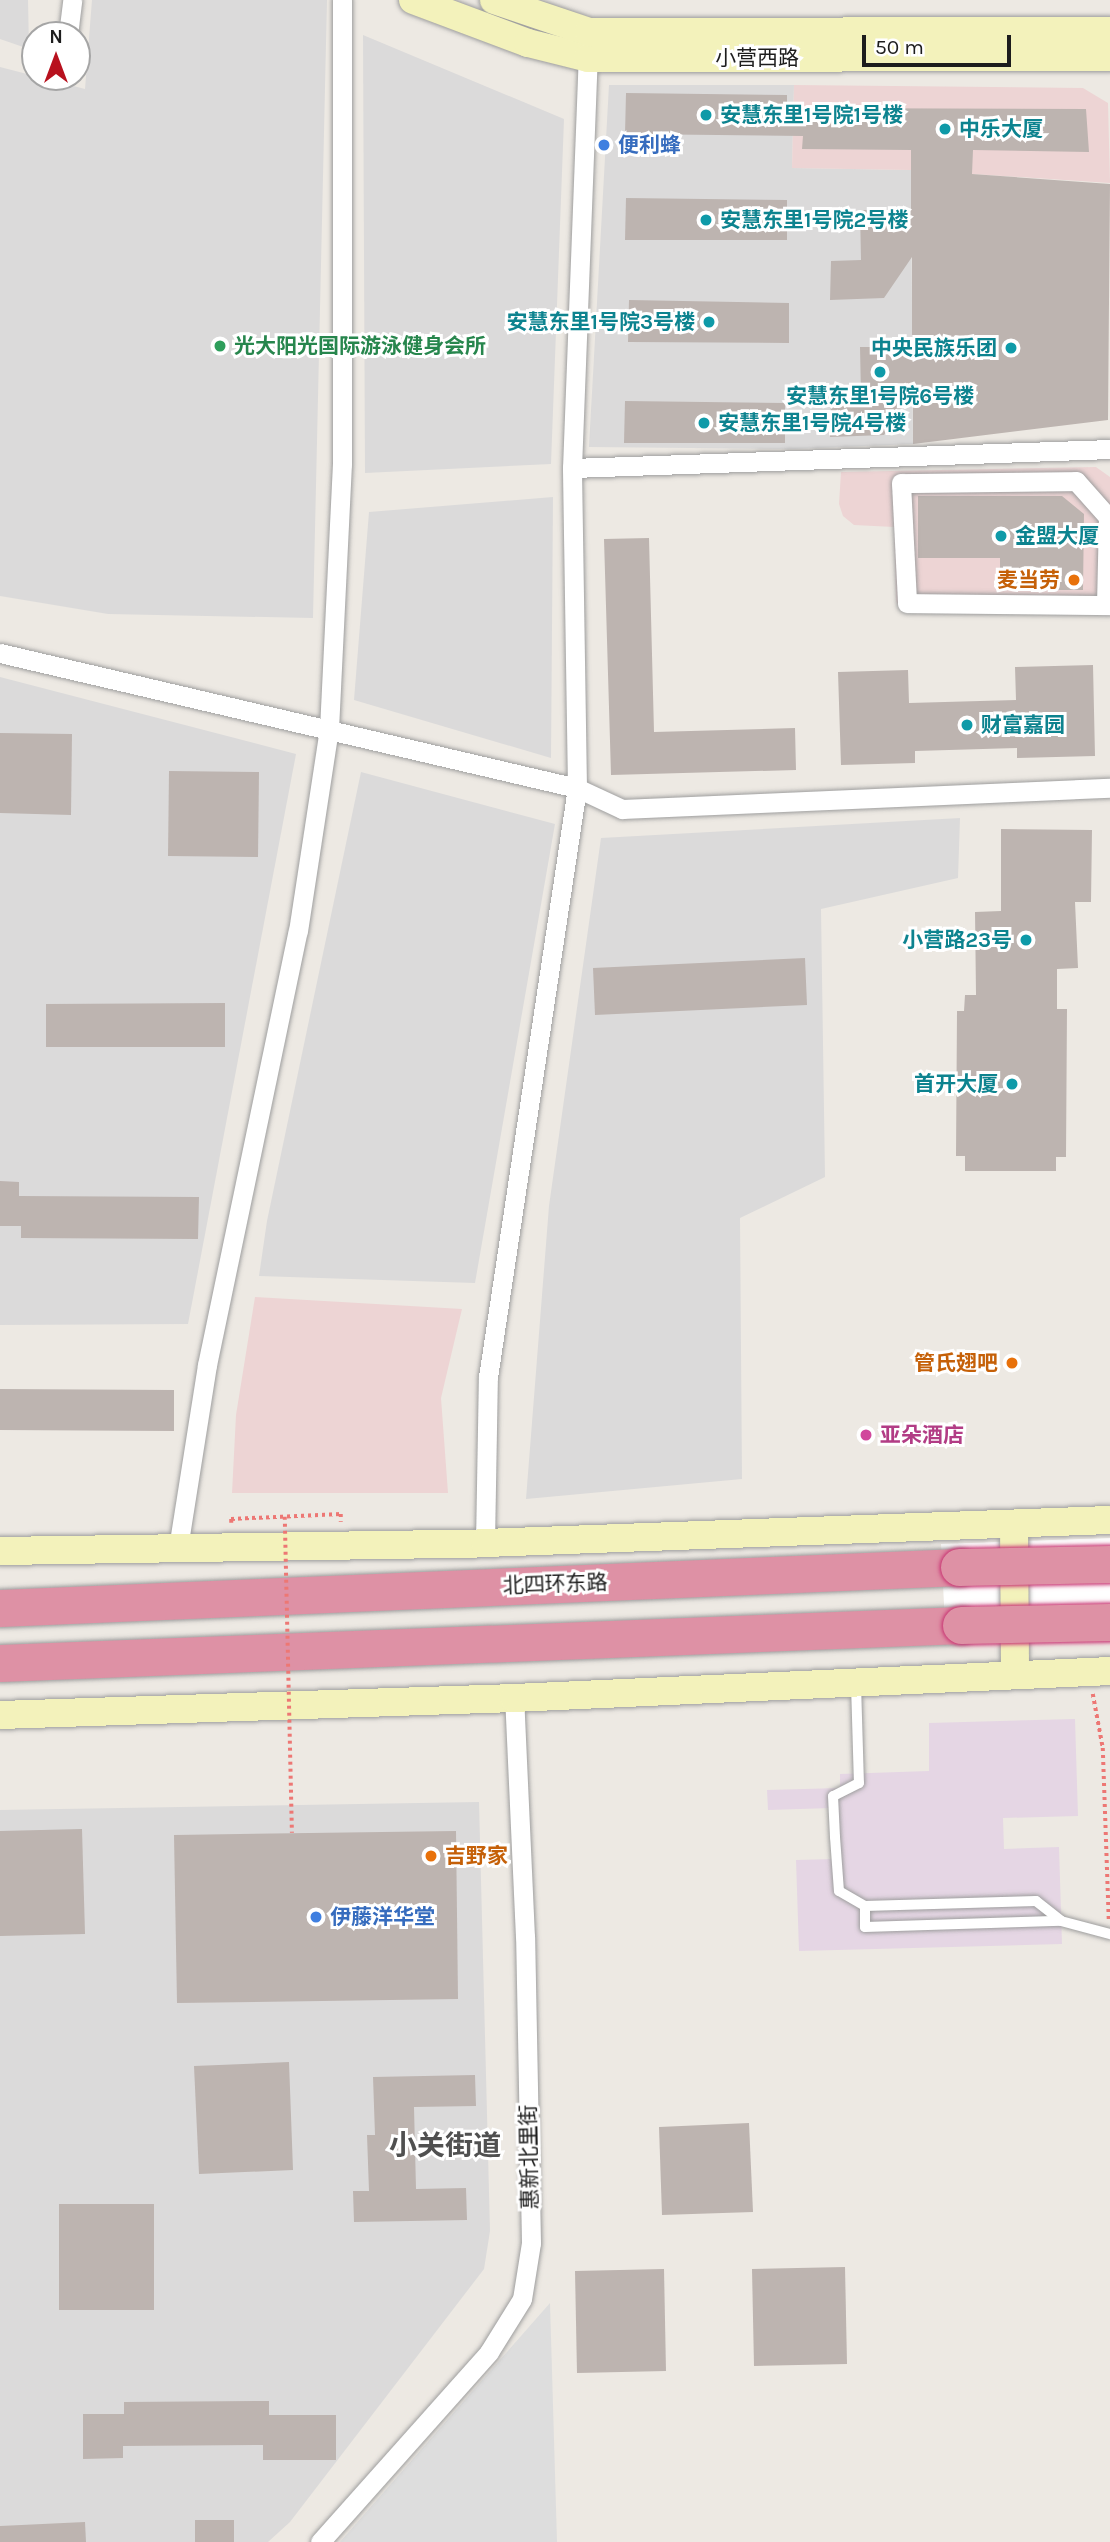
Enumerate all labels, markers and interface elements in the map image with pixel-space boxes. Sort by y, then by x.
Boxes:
north arrow [21,21,91,91]
scale bar [865,21,1014,65]
text: N [49,26,63,48]
text: 50 m [875,35,924,59]
street label: 小营西路 [715,45,799,71]
place label: 安慧东里1号院1号楼 [720,102,903,128]
marker: 安慧东里1号院1号楼 [698,107,714,123]
place label: 中乐大厦 [959,116,1043,142]
marker: 中乐大厦 [937,121,953,137]
place label: 便利蜂 [618,132,681,158]
marker: 便利蜂 [596,137,612,153]
place label: 安慧东里1号院2号楼 [720,207,908,233]
marker: 安慧东里1号院2号楼 [698,212,714,228]
place label: 安慧东里1号院3号楼 [506,309,695,335]
marker: 安慧东里1号院3号楼 [701,314,717,330]
place label: 光大阳光国际游泳健身会所 [234,333,486,359]
place label: 中央民族乐团 [871,335,997,361]
marker: 光大阳光国际游泳健身会所 [212,338,228,354]
marker: 中央民族乐团 [1003,340,1019,356]
marker: 安慧东里1号院6号楼 [872,364,888,380]
place label: 安慧东里1号院6号楼 [786,383,974,409]
place label: 安慧东里1号院4号楼 [718,410,906,436]
marker: 安慧东里1号院4号楼 [696,415,712,431]
place label: 金盟大厦 [1015,523,1099,549]
marker: 金盟大厦 [993,528,1009,544]
place label: 麦当劳 [997,567,1060,593]
marker: 麦当劳 [1066,572,1082,588]
place label: 财富嘉园 [981,712,1065,738]
marker: 财富嘉园 [959,717,975,733]
place label: 小营路23号 [902,927,1012,953]
marker: 小营路23号 [1018,932,1034,948]
place label: 首开大厦 [914,1071,998,1097]
marker: 首开大厦 [1004,1076,1020,1092]
place label: 管氏翅吧 [914,1350,998,1376]
marker: 管氏翅吧 [1004,1355,1020,1371]
place label: 亚朵酒店 [880,1422,964,1448]
marker: 亚朵酒店 [858,1427,874,1443]
street label: 北四环东路 [502,1570,608,1598]
place label: 吉野家 [445,1843,508,1869]
marker: 吉野家 [423,1848,439,1864]
place label: 伊藤洋华堂 [330,1904,435,1930]
marker: 伊藤洋华堂 [308,1909,324,1925]
street label: 惠新北里街 [515,2104,543,2210]
district label: 小关街道 [389,2129,501,2163]

